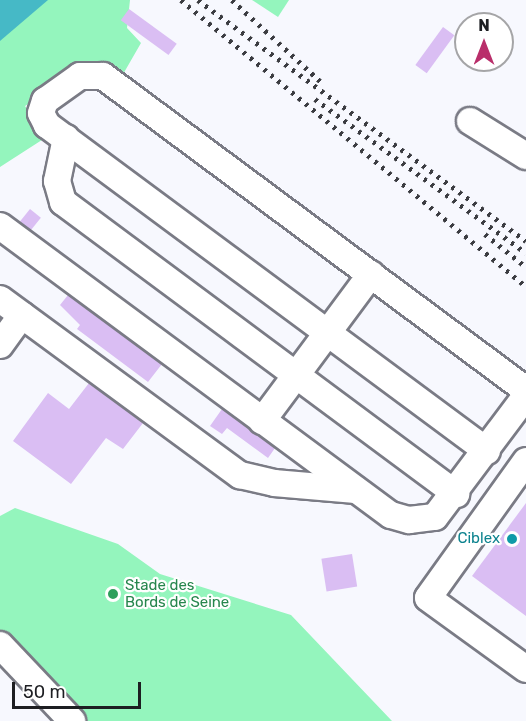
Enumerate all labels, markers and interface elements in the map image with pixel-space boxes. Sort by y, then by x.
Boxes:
north arrow [454,12,514,72]
text: N [478,16,490,35]
place label: Ciblex [457,530,500,548]
marker: Ciblex [505,532,519,546]
place label: Stade des Bords de Seine [125,576,229,611]
marker: Stade des Bords de Seine [106,587,120,601]
scale bar [15,670,144,708]
text: 50 m [23,681,66,703]

